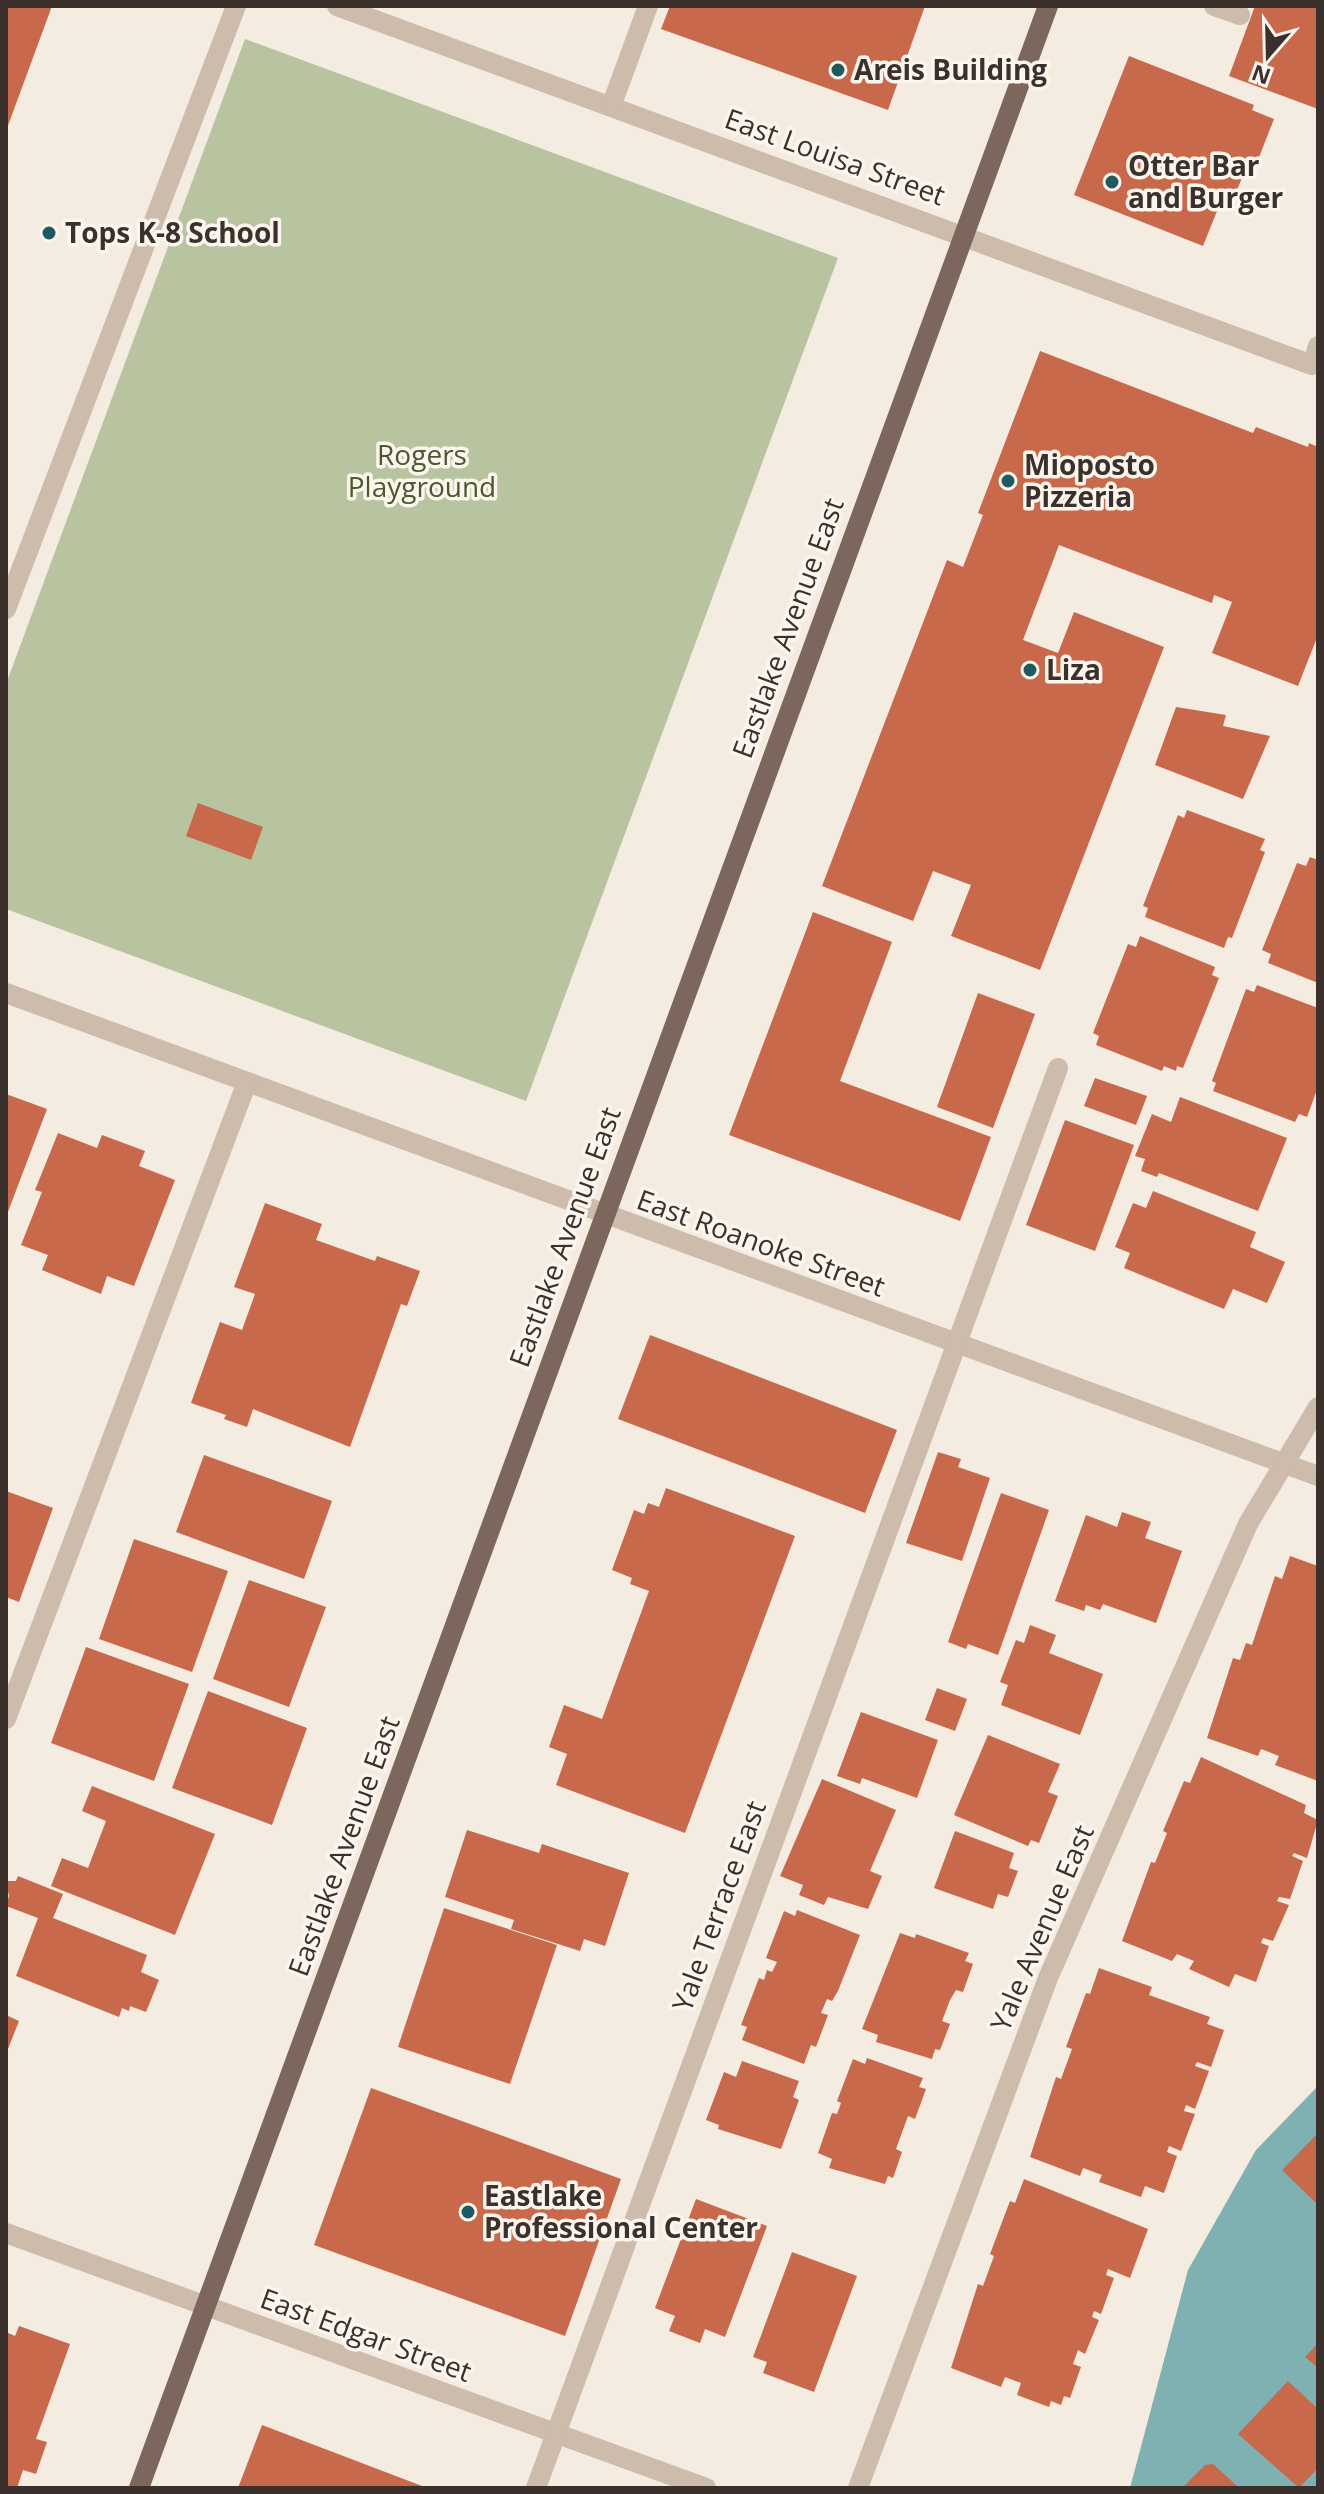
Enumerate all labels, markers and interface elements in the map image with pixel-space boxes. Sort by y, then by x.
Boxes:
north arrow [1228,16,1308,96]
place label: Areis Building [854,50,1047,88]
text: N [1247,59,1274,93]
marker: Areis Building [829,61,847,79]
street label: East Louisa Street [720,99,951,214]
place label: Otter Bar and Burger [1128,146,1284,216]
marker: Otter Bar and Burger [1103,173,1121,191]
place label: Tops K-8 School [65,213,280,251]
marker: Tops K-8 School [40,224,58,242]
park label: Rogers Playground [348,435,496,505]
place label: Mioposto Pizzeria [1024,445,1155,515]
marker: Mioposto Pizzeria [999,472,1017,490]
street label: Eastlake Avenue East [722,492,852,763]
place label: Liza [1046,650,1101,688]
marker: Liza [1021,661,1039,679]
street label: Eastlake Avenue East [499,1101,629,1372]
street label: East Roanoke Street [632,1180,891,1305]
street label: Eastlake Avenue East [278,1710,408,1981]
street label: Yale Terrace East [662,1795,774,2016]
street label: Yale Avenue East [981,1819,1102,2037]
place label: Eastlake Professional Center [484,2176,758,2246]
marker: Eastlake Professional Center [459,2203,477,2221]
street label: East Edgar Street [255,2278,477,2390]

